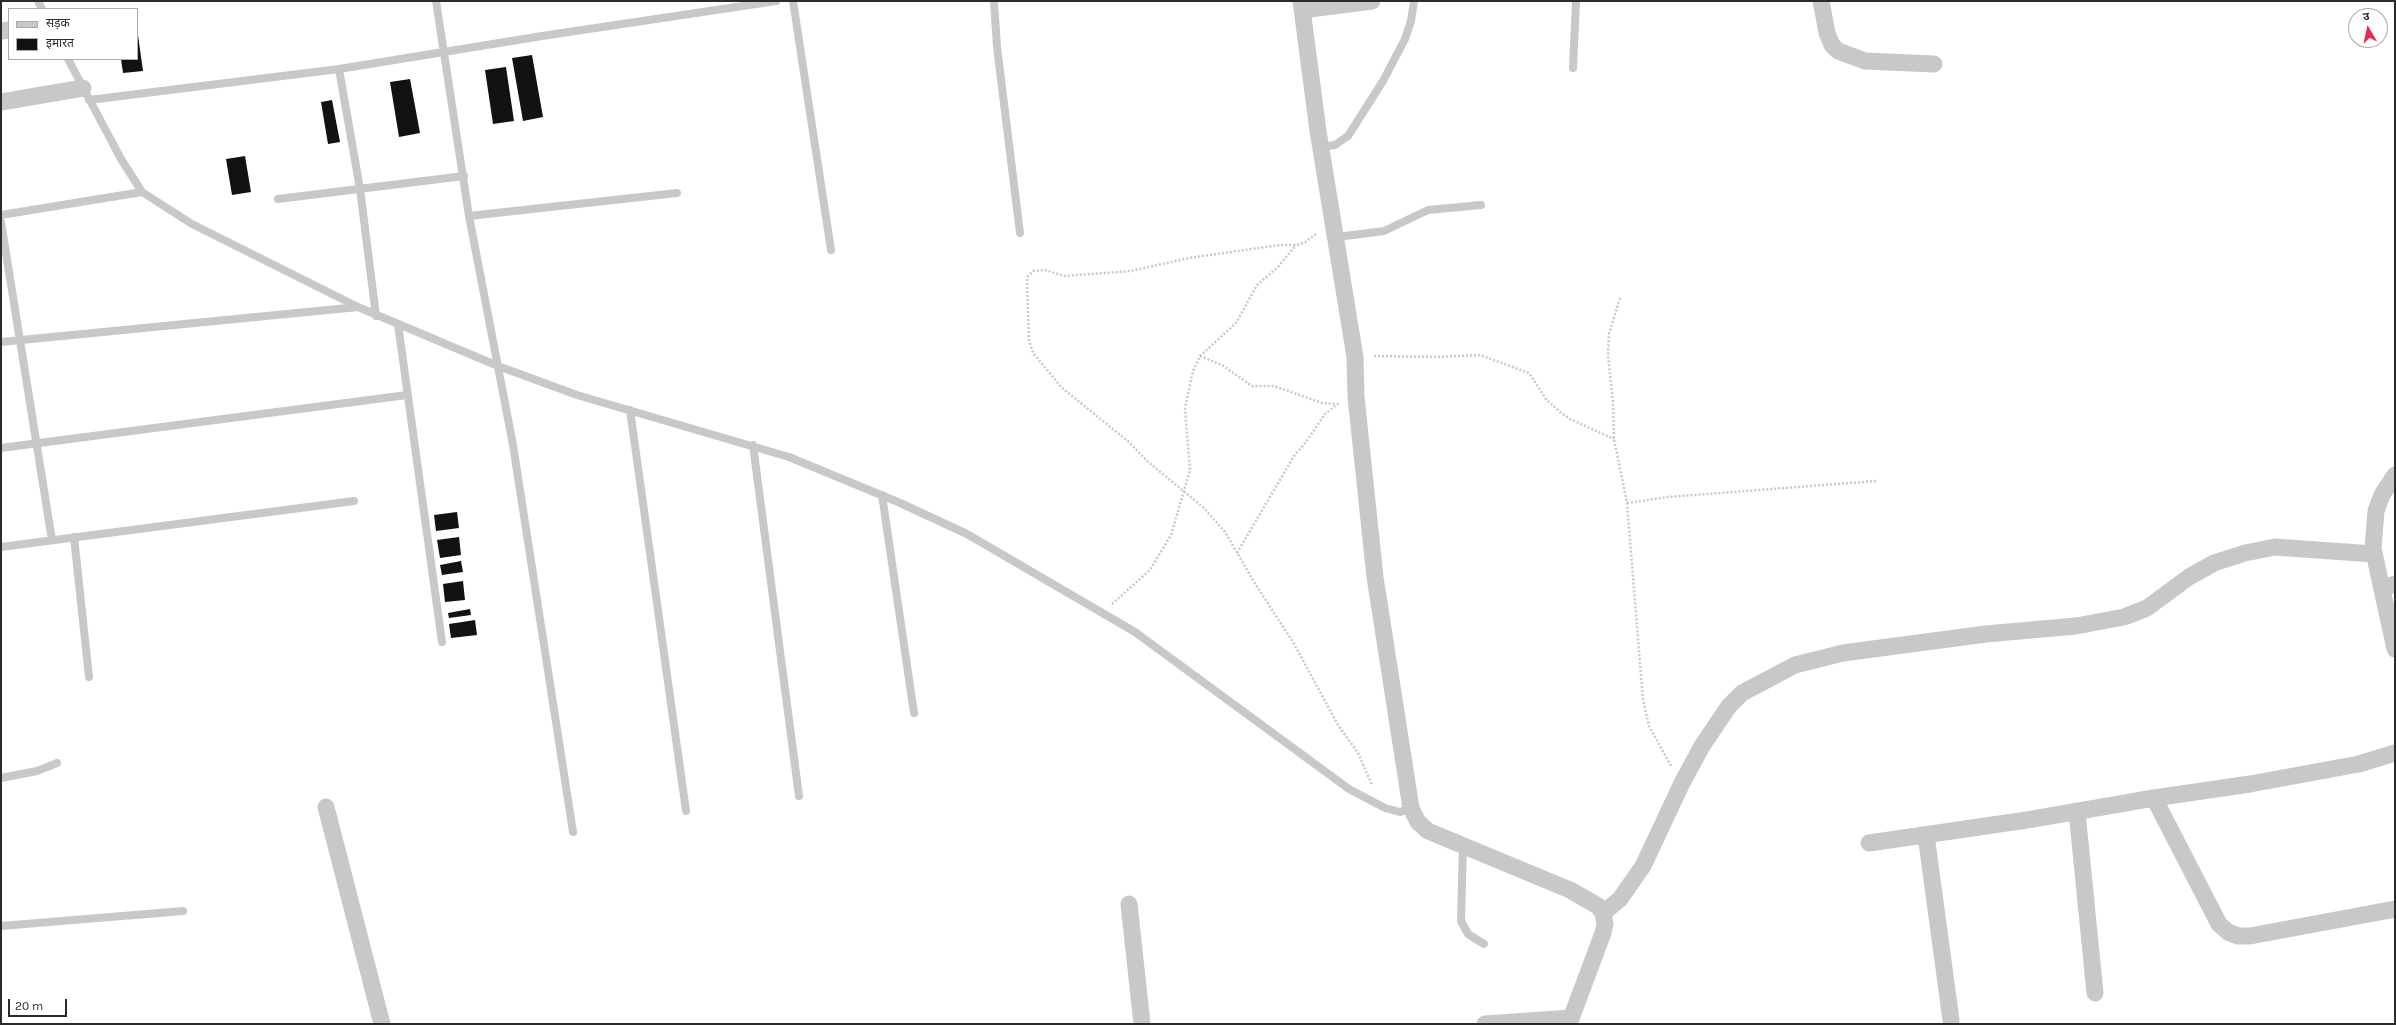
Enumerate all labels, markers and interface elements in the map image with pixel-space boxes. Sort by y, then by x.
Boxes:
legend [8,8,138,60]
north arrow [2348,8,2388,48]
text: उ [2362,10,2370,24]
text: सड़क [46,16,70,30]
text: इमारत [46,36,74,50]
scale bar [10,991,69,1017]
text: 20 m [15,999,43,1013]

